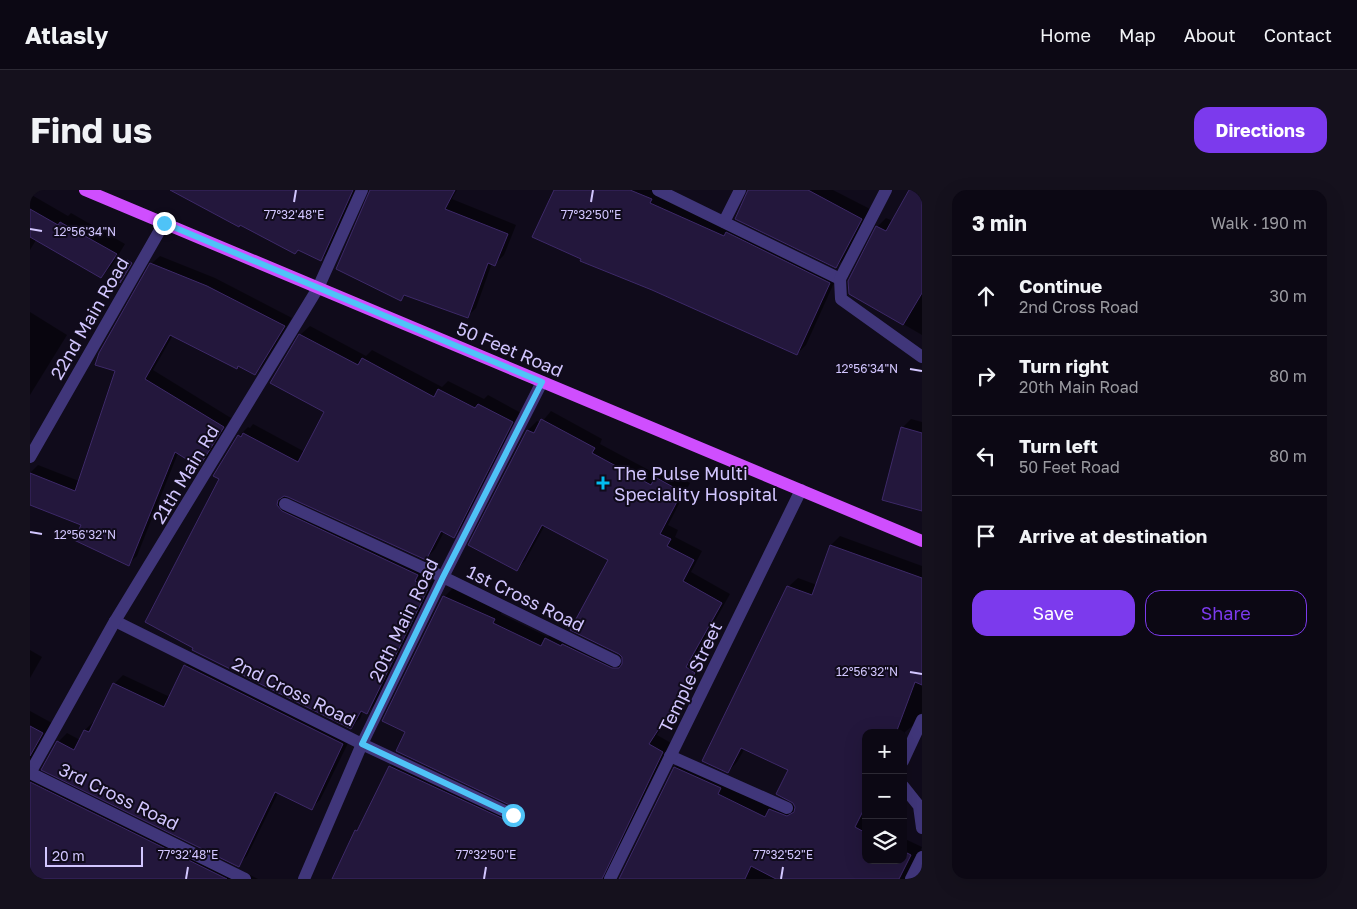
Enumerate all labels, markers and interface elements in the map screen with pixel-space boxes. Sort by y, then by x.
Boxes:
text: Atlasly [25,20,108,49]
text: Home [1040,24,1091,46]
text: Map [1119,24,1156,46]
text: About [1184,24,1236,46]
text: Contact [1264,24,1332,46]
button: Directions [1194,107,1327,153]
text: Find us [30,109,152,151]
text: 77°32'48"E [264,207,324,222]
text: 77°32'50"E [561,207,621,222]
text: 3 min [972,210,1027,236]
route end [153,212,176,235]
text: Walk · 190 m [1211,213,1307,233]
text: 12°56'34"N [54,224,116,239]
street label: 22nd Main Road [45,253,133,383]
text: Continue [1019,274,1102,297]
icon: ahead [972,282,1000,310]
text: 30 m [1270,286,1307,306]
text: 2nd Cross Road [1019,297,1139,317]
street label: 50 Feet Road [454,317,566,381]
text: Turn right [1019,354,1109,377]
text: 12°56'34"N [836,361,898,376]
icon: right [972,362,1000,390]
text: 80 m [1269,366,1307,386]
text: 20th Main Road [1019,377,1139,397]
street label: 21th Main Rd [147,421,223,527]
text: Turn left [1019,434,1098,457]
icon: left [972,442,1000,470]
text: 80 m [1269,446,1307,466]
text: 50 Feet Road [1019,457,1120,477]
place label: The Pulse Multi Speciality Hospital [614,462,778,505]
marker: The Pulse Multi Speciality Hospital [596,476,610,490]
icon: arrive [972,522,1000,550]
text: Arrive at destination [1019,524,1207,547]
text: 12°56'32"N [54,527,116,542]
street label: 20th Main Road [364,555,442,685]
street label: 1st Cross Road [464,560,588,636]
button: Save [972,590,1135,636]
button: Share [1145,590,1307,636]
street label: Temple Street [654,618,726,736]
street label: 2nd Cross Road [229,652,359,730]
text: 12°56'32"N [836,664,898,679]
map controls [862,729,907,864]
button: + [862,729,907,774]
street label: 3rd Cross Road [56,758,182,834]
button: − [862,774,907,819]
route start [502,804,525,827]
button: layers [862,819,907,864]
scale bar [45,844,142,867]
text: 20 m [52,847,85,864]
text: 77°32'48"E [158,847,218,862]
text: 77°32'50"E [456,847,516,862]
text: 77°32'52"E [753,847,813,862]

